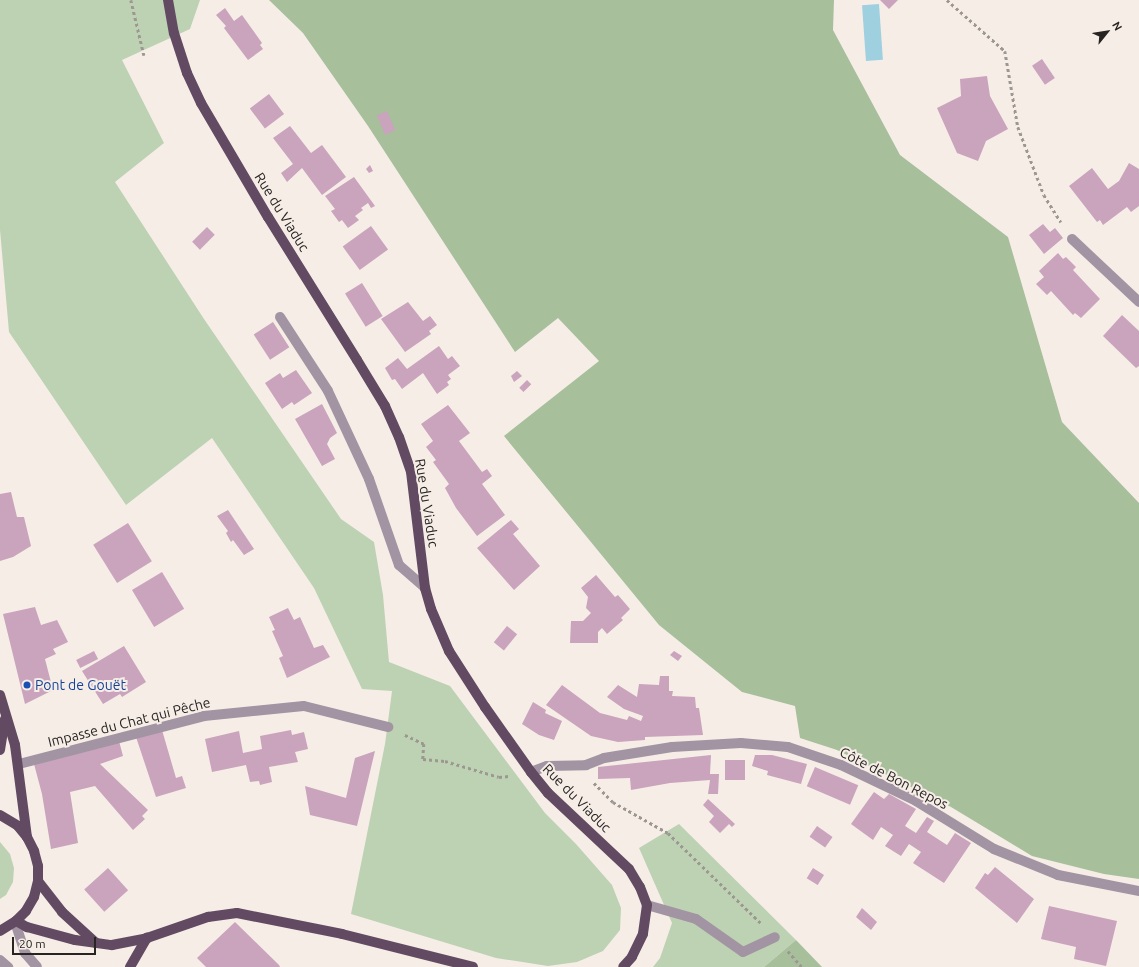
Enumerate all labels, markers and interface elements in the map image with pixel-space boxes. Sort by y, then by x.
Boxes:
north arrow [1087,12,1127,52]
text: N [1110,19,1125,33]
street label: Rue du Viaduc [251,170,313,254]
street label: Rue du Viaduc [412,457,442,549]
place label: Pont de Gouët [35,677,126,693]
marker: Pont de Gouët [22,680,32,690]
street label: Impasse du Chat qui Pêche [46,694,212,750]
street label: Côte de Bon Repos [837,743,951,813]
street label: Rue du Viaduc [539,760,615,836]
scale bar [14,929,98,955]
text: 20 m [19,937,46,950]

